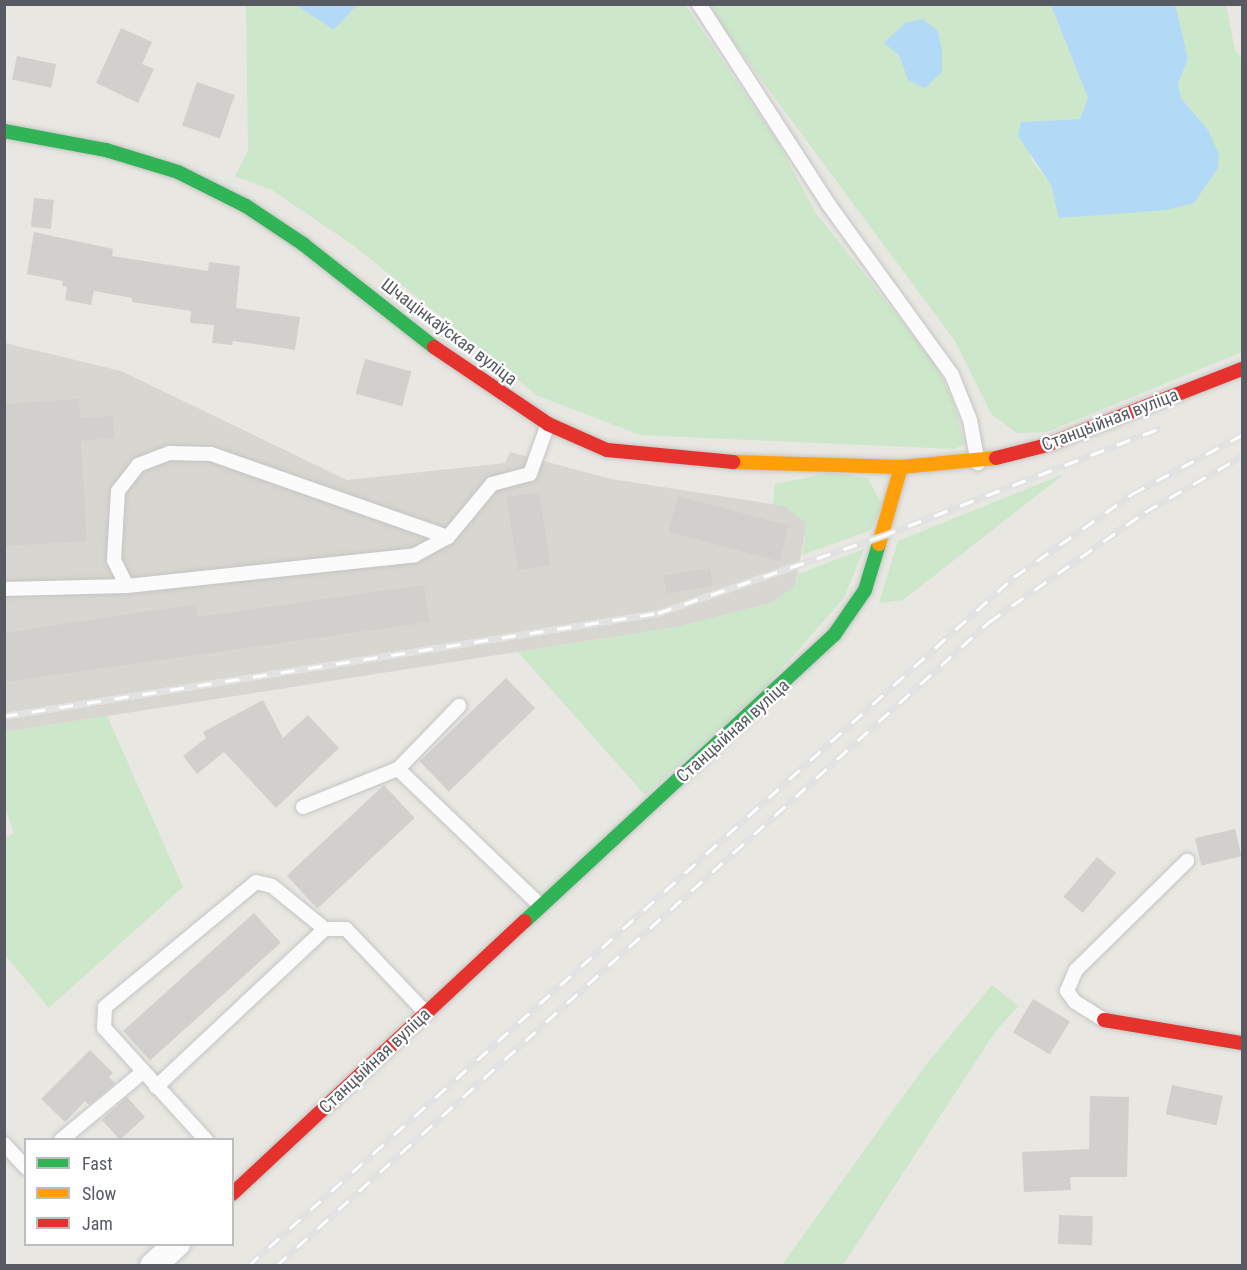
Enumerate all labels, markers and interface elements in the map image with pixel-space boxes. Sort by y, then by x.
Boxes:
street label: Шчацінкаўская вуліца [377,274,521,390]
street label: Станцыйная вуліца [1039,384,1181,456]
street label: Станцыйная вуліца [672,675,794,787]
street label: Станцыйная вуліца [315,1004,435,1118]
legend [24,1138,234,1246]
text: Fast [82,1153,113,1174]
text: Slow [82,1183,116,1204]
text: Jam [82,1213,113,1234]

